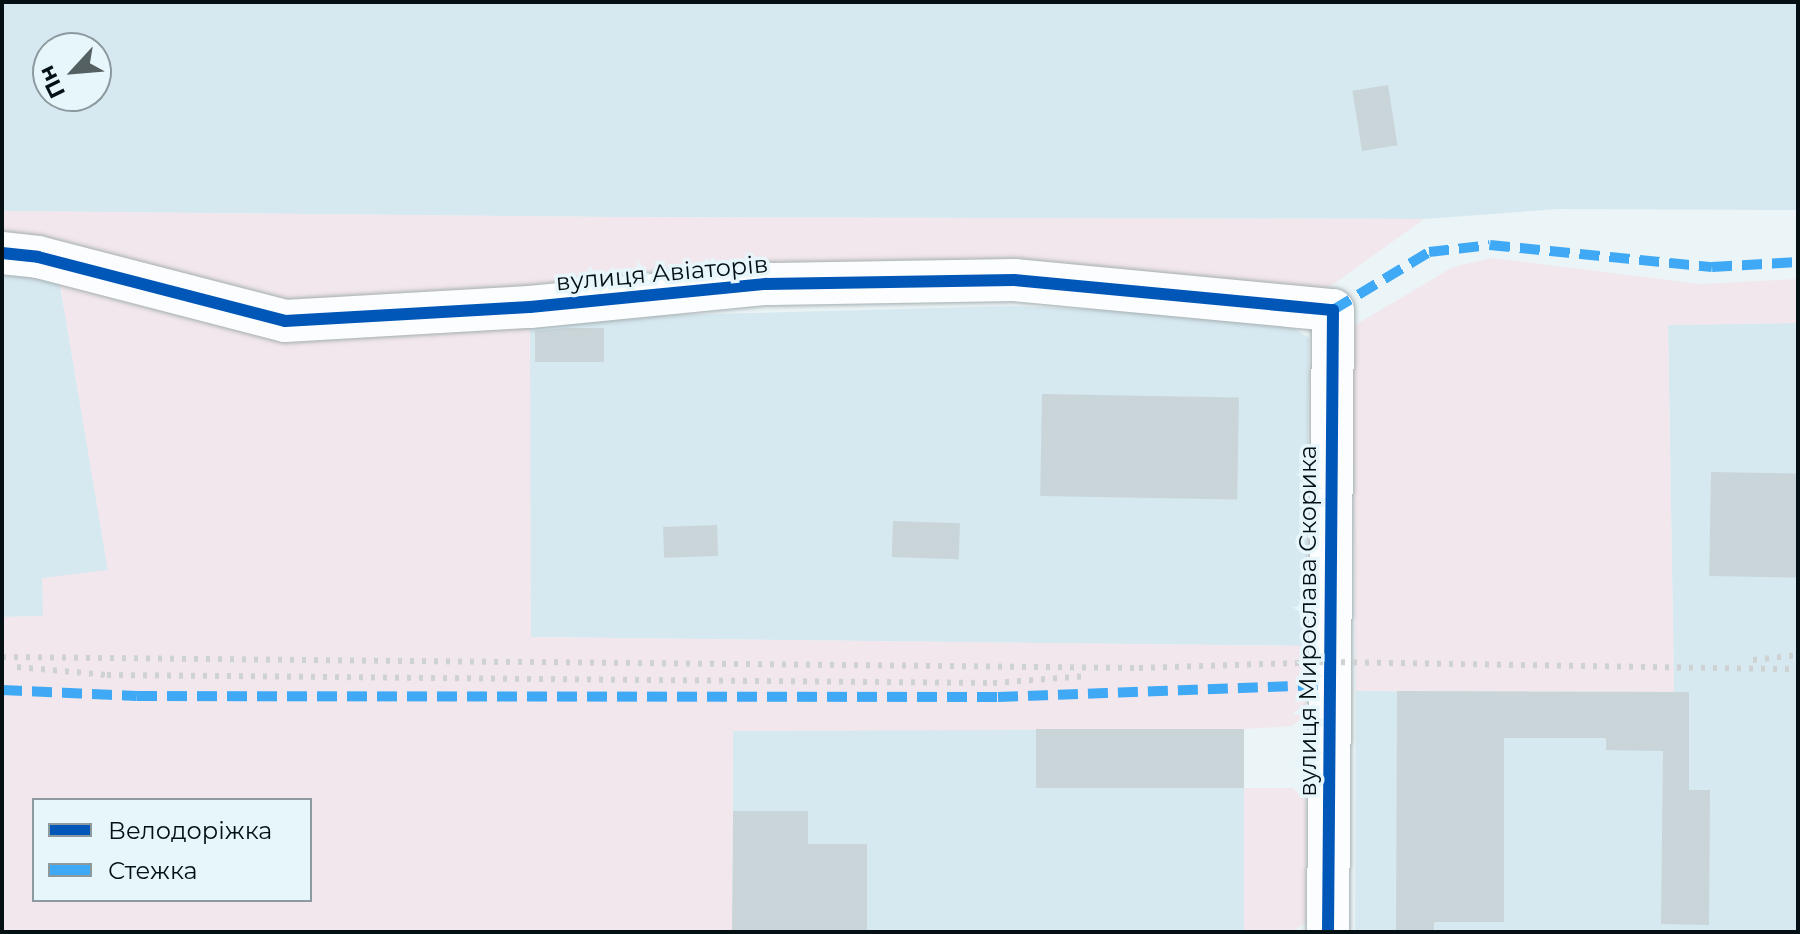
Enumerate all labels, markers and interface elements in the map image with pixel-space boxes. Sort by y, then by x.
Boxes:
north arrow [32,32,112,112]
text: Пн [32,61,71,103]
street label: вулиця Авіаторів [555,249,769,297]
street label: вулиця Мирослава Скорика [1294,445,1322,797]
legend [32,798,312,902]
text: Велодоріжка [108,816,272,845]
text: Стежка [108,856,198,885]

